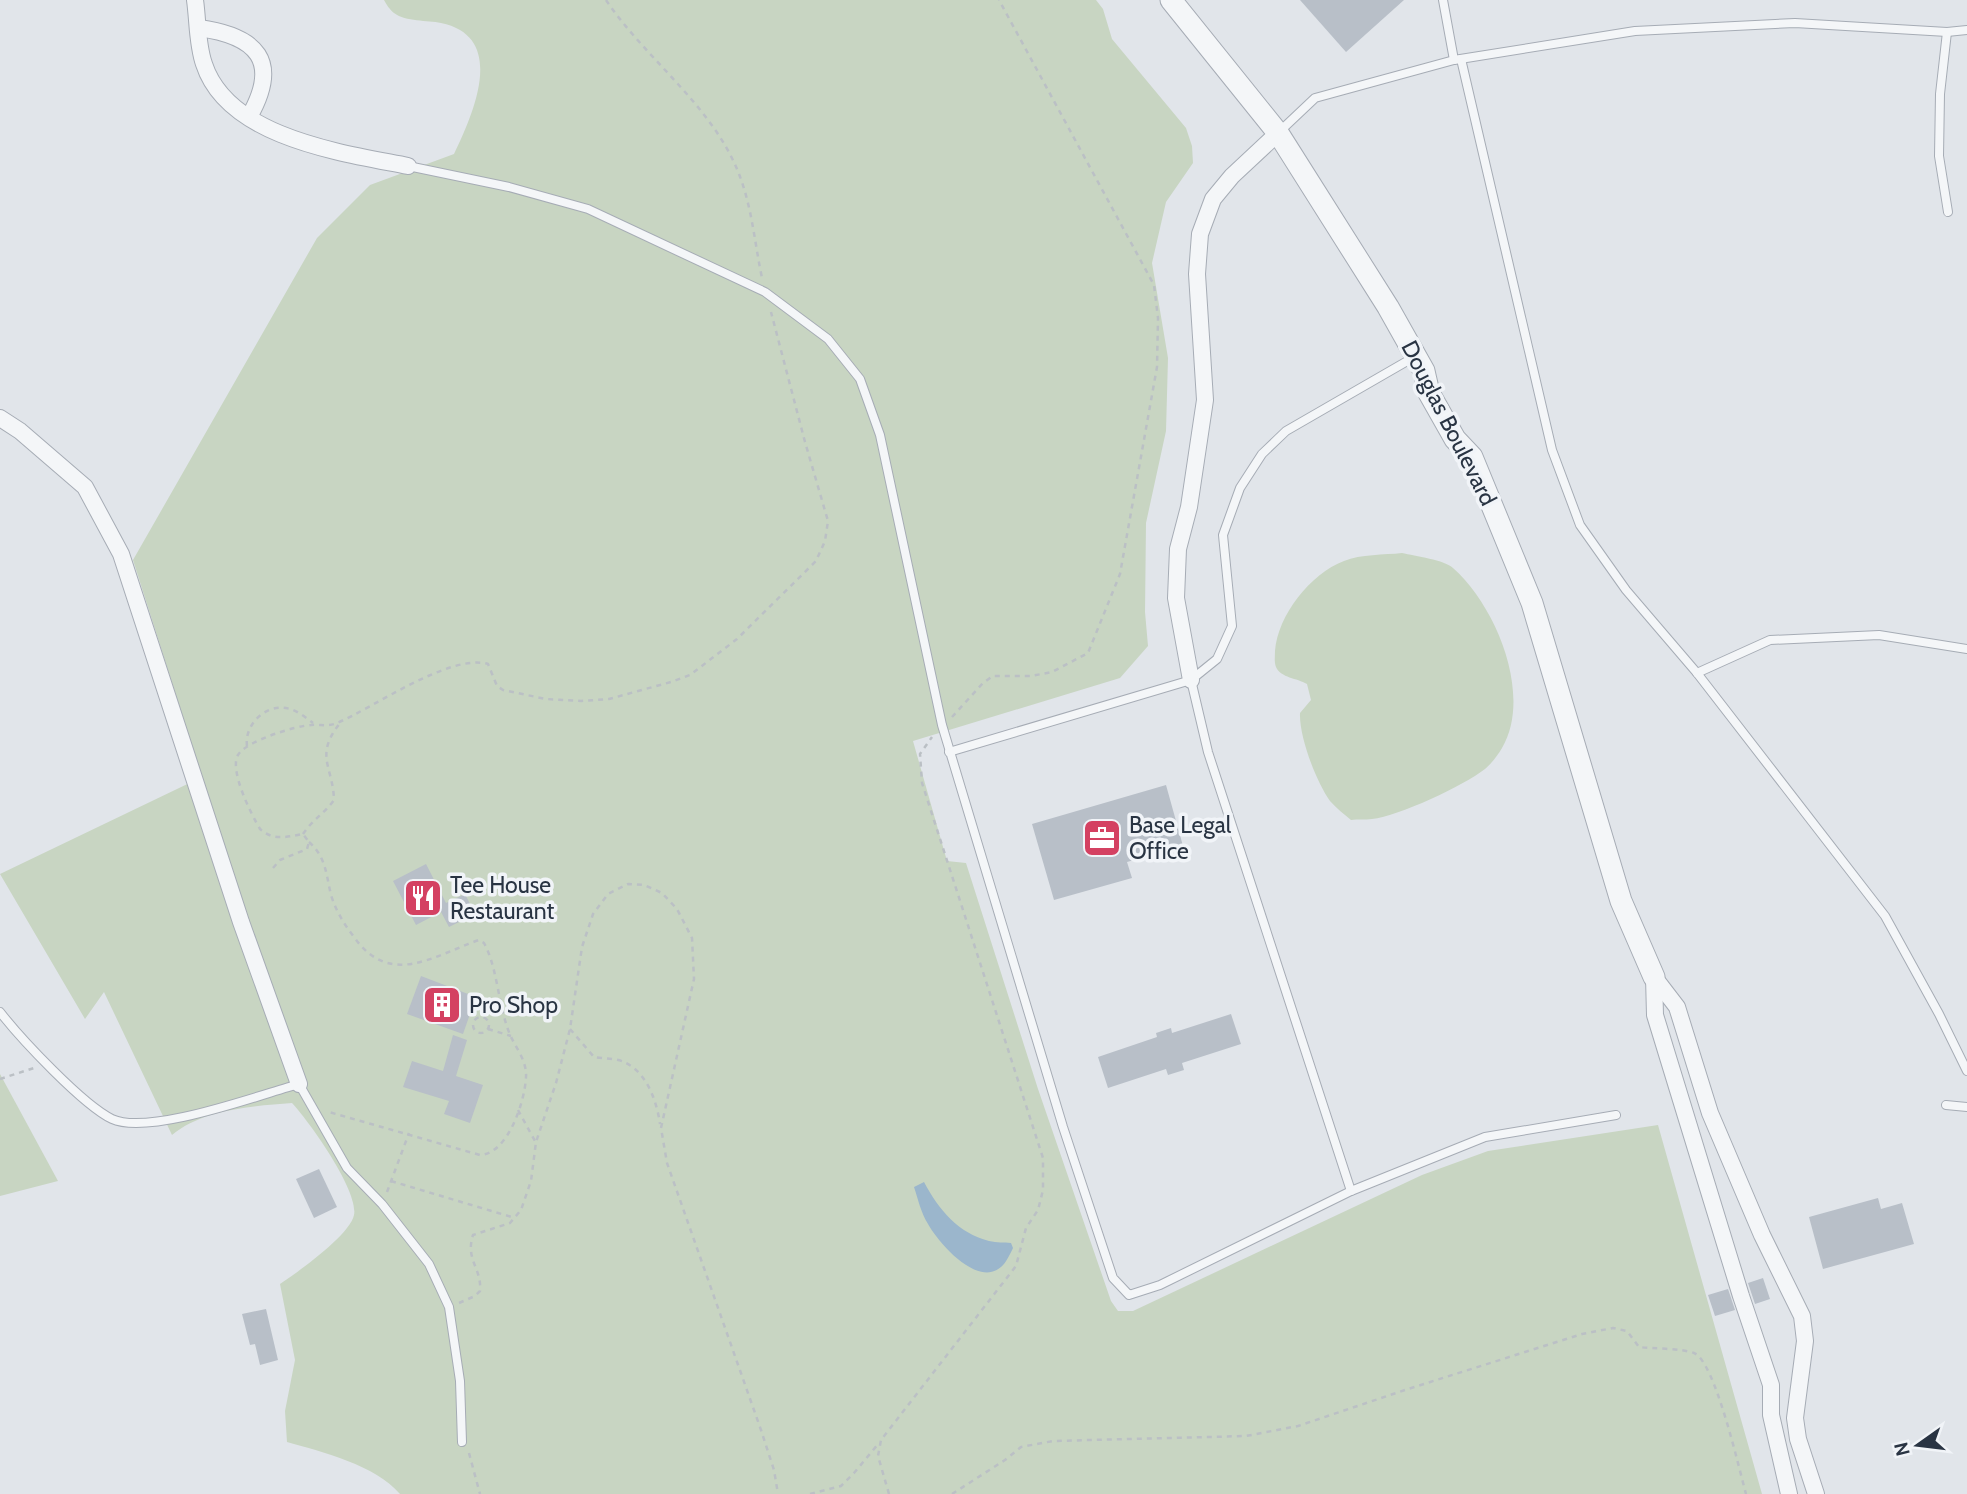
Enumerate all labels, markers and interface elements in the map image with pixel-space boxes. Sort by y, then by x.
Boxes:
street label: Douglas Boulevard [1395,336,1503,510]
place label: Base Legal Office [1129,811,1232,865]
office icon: Base Legal Office [1081,817,1123,859]
place label: Tee House Restaurant [450,871,554,925]
restaurant icon: Tee House Restaurant [402,877,444,919]
building icon: Pro Shop [421,984,463,1026]
place label: Pro Shop [469,991,558,1019]
north arrow [1883,1410,1953,1480]
text: N [1889,1440,1915,1458]

